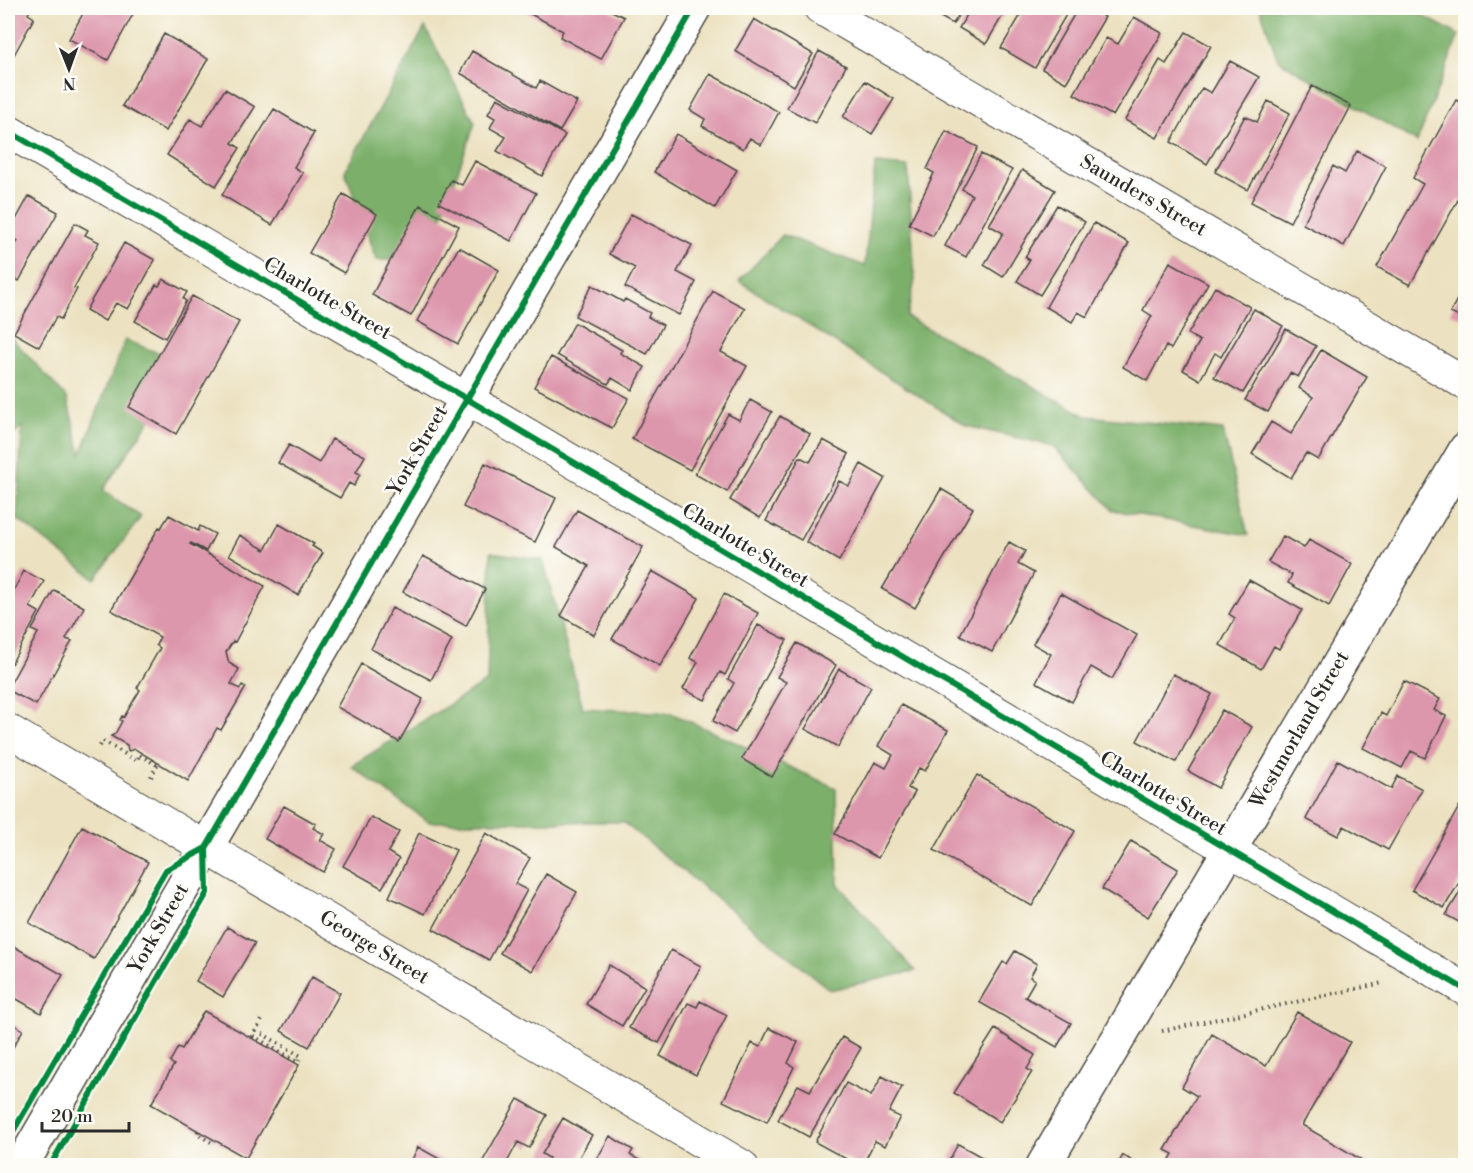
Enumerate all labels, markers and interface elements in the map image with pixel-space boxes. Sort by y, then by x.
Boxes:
north arrow [39,39,99,99]
text: N [62,73,76,93]
street label: Saunders Street [1075,150,1211,242]
street label: Charlotte Street [259,252,395,346]
street label: York Street [382,401,454,501]
street label: Charlotte Street [677,498,813,594]
street label: Westmorland Street [1244,647,1355,814]
street label: Charlotte Street [1095,746,1231,842]
street label: York Street [123,879,195,979]
street label: George Street [315,906,433,990]
scale bar [42,1095,129,1133]
text: 20 m [51,1105,93,1128]

